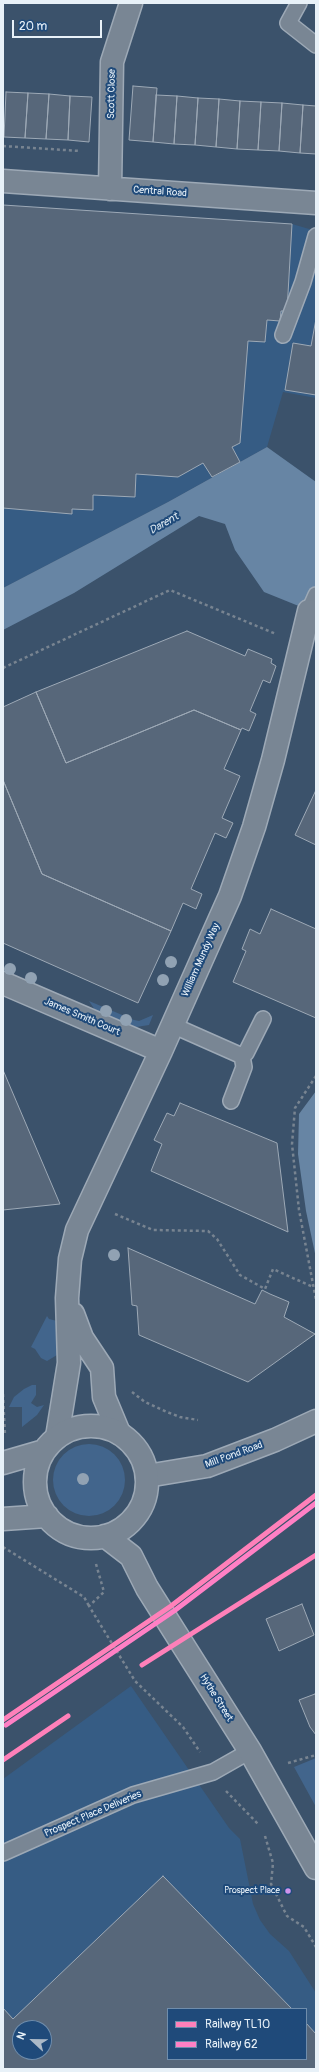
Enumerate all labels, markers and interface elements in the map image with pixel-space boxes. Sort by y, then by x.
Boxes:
scale bar [14,12,104,38]
text: 20 m [19,19,47,34]
street label: Scott Close [106,69,118,119]
street label: Central Road [133,184,187,200]
water label: Darent [147,510,181,538]
street label: William Mundy Way [179,921,223,999]
street label: James Smith Court [42,996,122,1038]
street label: Mill Pond Road [204,1439,264,1471]
street label: Hythe Street [197,1672,235,1724]
street label: Prospect Place Deliveries [43,1788,143,1840]
place label: Prospect Place [224,1886,280,1896]
marker: Prospect Place [283,1886,293,1896]
legend [167,2008,307,2060]
text: Railway TL10 [205,2017,270,2032]
north arrow [12,2020,52,2060]
text: N [14,2030,29,2042]
text: Railway 62 [205,2037,258,2052]

